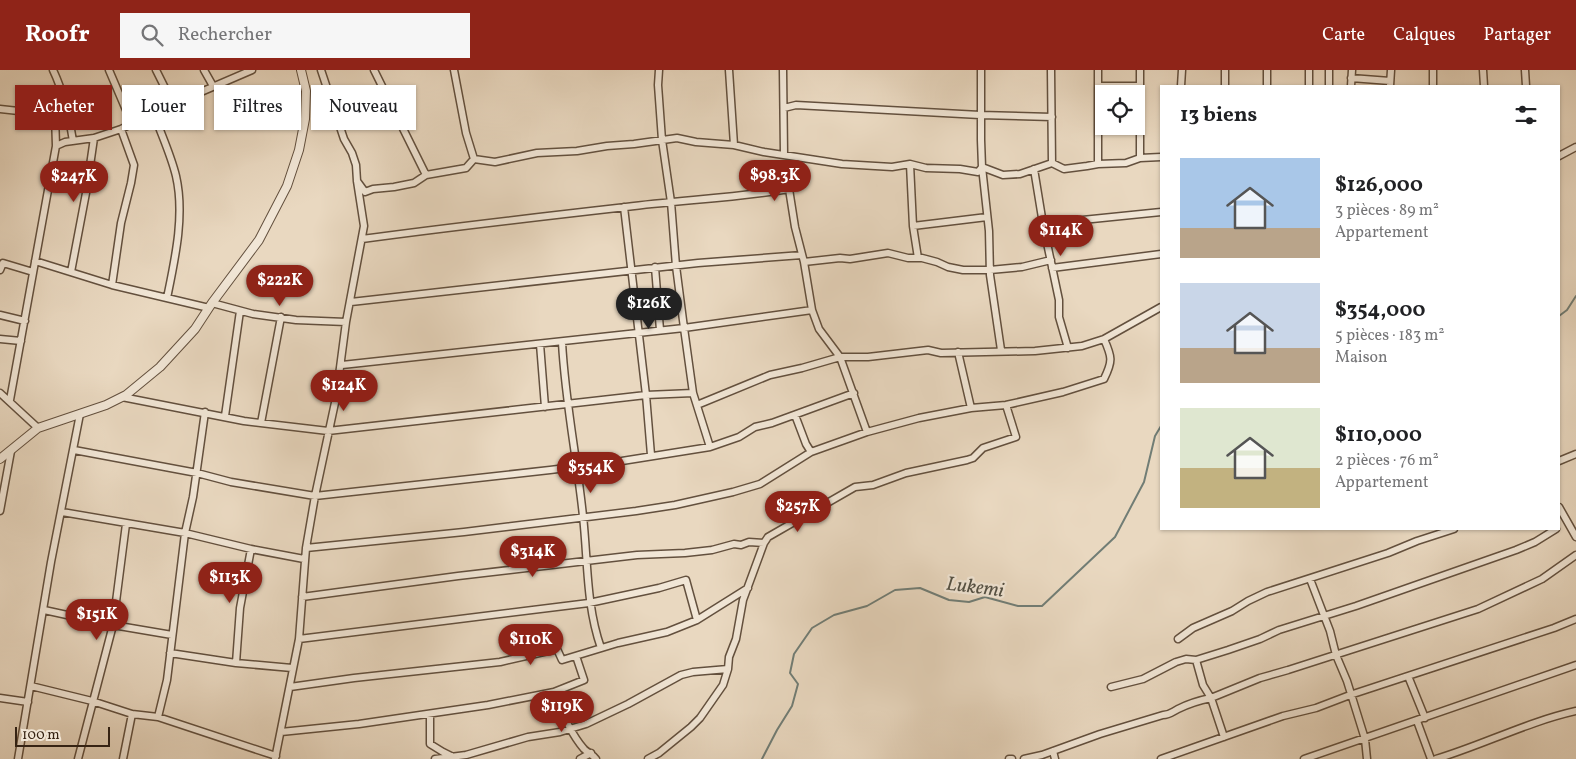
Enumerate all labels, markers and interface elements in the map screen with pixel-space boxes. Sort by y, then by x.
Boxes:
search box [120,13,470,58]
text: Roofr [25,18,90,52]
icon: search [138,21,166,49]
text: Rechercher [178,22,272,48]
text: Carte [1322,23,1365,48]
text: Calques [1393,23,1455,48]
text: Partager [1483,23,1551,48]
chip: Acheter [15,85,112,130]
chip: Louer [122,85,204,130]
chip: Filtres [214,85,301,130]
chip: Nouveau [311,85,416,130]
map controls [1095,85,1145,135]
button: locate [1095,85,1145,135]
text: 13 biens [1180,101,1257,130]
icon: filters [1512,101,1540,129]
pin: $247K [39,160,109,203]
pin: $98.3K [734,160,816,202]
text: $98.3K [750,165,800,187]
text: $247K [51,166,97,188]
text: $126,000 [1335,171,1423,200]
icon: home [1220,178,1280,238]
text: 3 pièces · 89 m² [1335,200,1439,222]
pin: $114K [1026,214,1096,257]
text: $114K [1039,220,1083,242]
text: Appartement [1335,222,1429,244]
pin: $222K [245,264,315,307]
text: $222K [257,270,303,292]
pin: $126K [614,288,684,330]
text: $126K [627,293,671,315]
text: $354,000 [1335,296,1426,325]
icon: home [1220,303,1280,363]
text: 5 pièces · 183 m² [1335,325,1444,347]
text: Maison [1335,347,1388,369]
pin: $124K [309,370,379,412]
text: $124K [322,375,366,397]
text: $110,000 [1335,421,1422,450]
icon: home [1220,428,1280,488]
text: 2 pièces · 76 m² [1335,450,1439,472]
pin: $354K [556,452,626,494]
text: $354K [568,457,614,479]
text: Appartement [1335,472,1429,494]
pin: $257K [763,490,833,533]
text: $257K [776,496,820,518]
pin: $314K [498,536,568,578]
text: $314K [511,541,555,563]
pin: $113K [195,562,265,604]
text: $113K [209,567,251,589]
water label: Lukemi [944,571,1006,606]
pin: $151K [62,598,132,641]
text: $151K [76,604,118,626]
pin: $110K [496,624,566,666]
text: $110K [509,629,553,651]
pin: $119K [527,690,597,733]
text: $119K [541,696,583,718]
scale bar [15,724,110,747]
text: 100 m [22,726,60,745]

